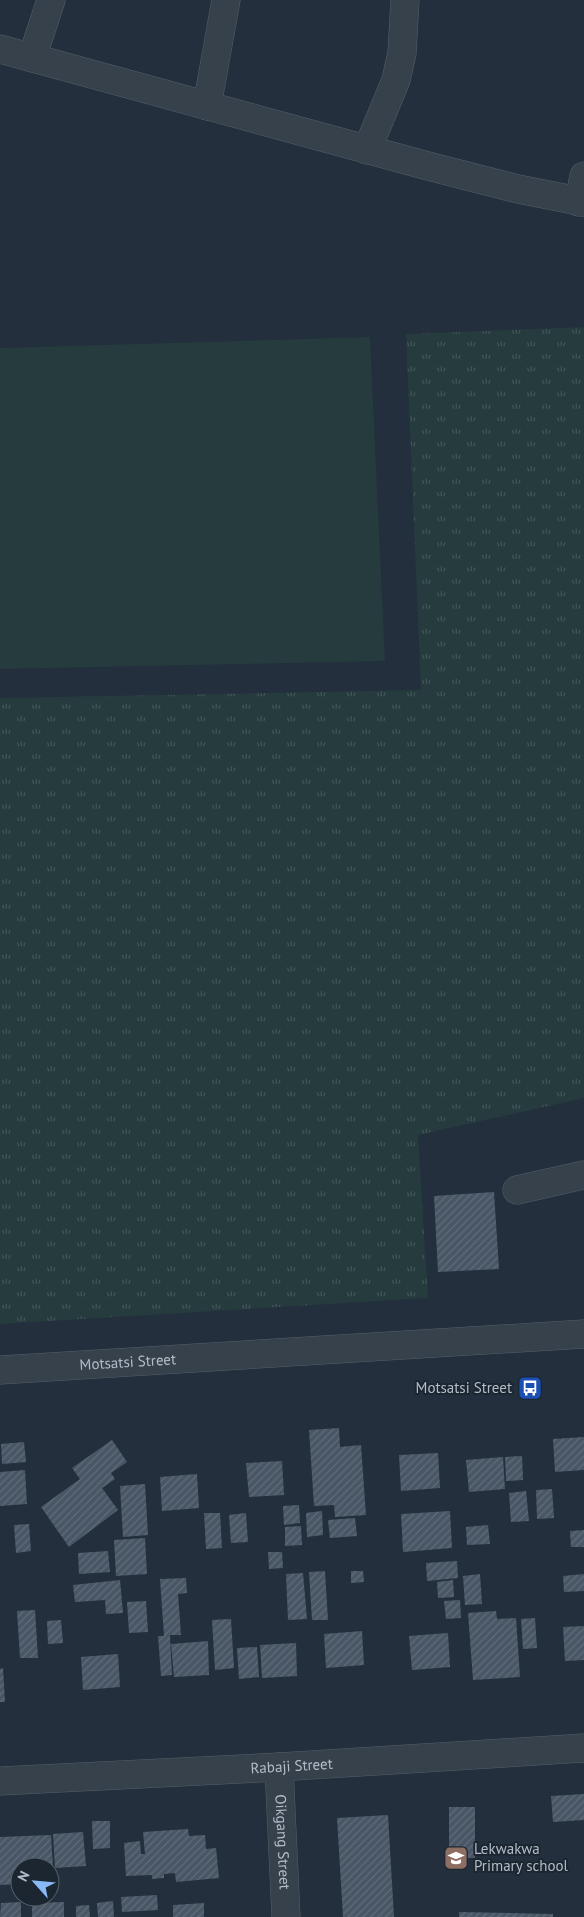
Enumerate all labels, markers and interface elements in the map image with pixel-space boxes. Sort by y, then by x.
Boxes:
street label: Motsatsi Street [79,1349,177,1374]
bus stop icon: Motsatsi Street [517,1375,543,1401]
place label: Motsatsi Street [416,1378,512,1397]
street label: Rabaji Street [250,1754,333,1777]
street label: Oikgang Street [271,1794,295,1890]
place label: Lekwakwa Primary school [474,1839,569,1875]
school or university icon: Lekwakwa Primary school [443,1845,469,1871]
north arrow [10,1857,60,1907]
text: N [13,1868,34,1884]

